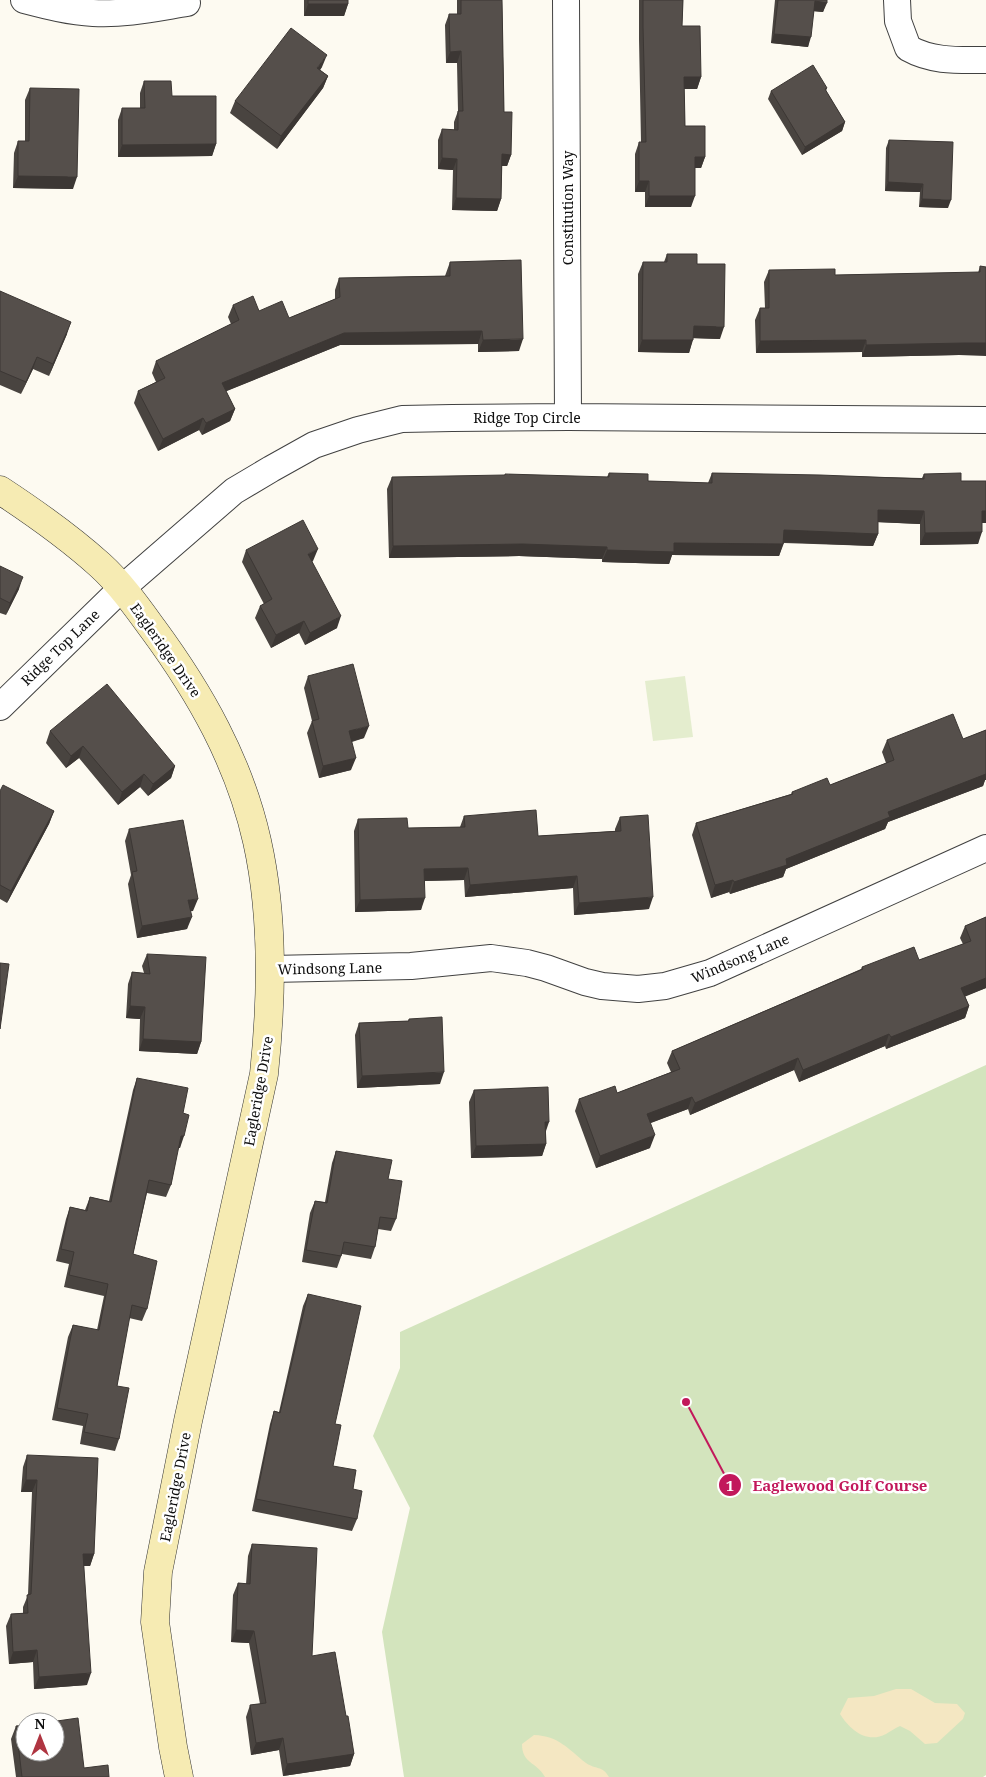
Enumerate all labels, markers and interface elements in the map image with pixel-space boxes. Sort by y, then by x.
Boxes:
street label: Constitution Way [558,151,577,265]
street label: Ridge Top Circle [473,408,581,427]
street label: Eagleridge Drive [126,599,206,701]
street label: Ridge Top Lane [17,605,103,689]
street label: Windsong Lane [688,929,792,987]
street label: Windsong Lane [278,958,382,978]
street label: Eagleridge Drive [239,1035,277,1147]
street label: Eagleridge Drive [155,1431,195,1543]
callout: Eaglewood Golf Course [717,1470,937,1500]
text: 1 [726,1475,734,1495]
text: Eaglewood Golf Course [753,1475,927,1495]
north arrow [15,1712,65,1762]
text: N [34,1714,46,1733]

